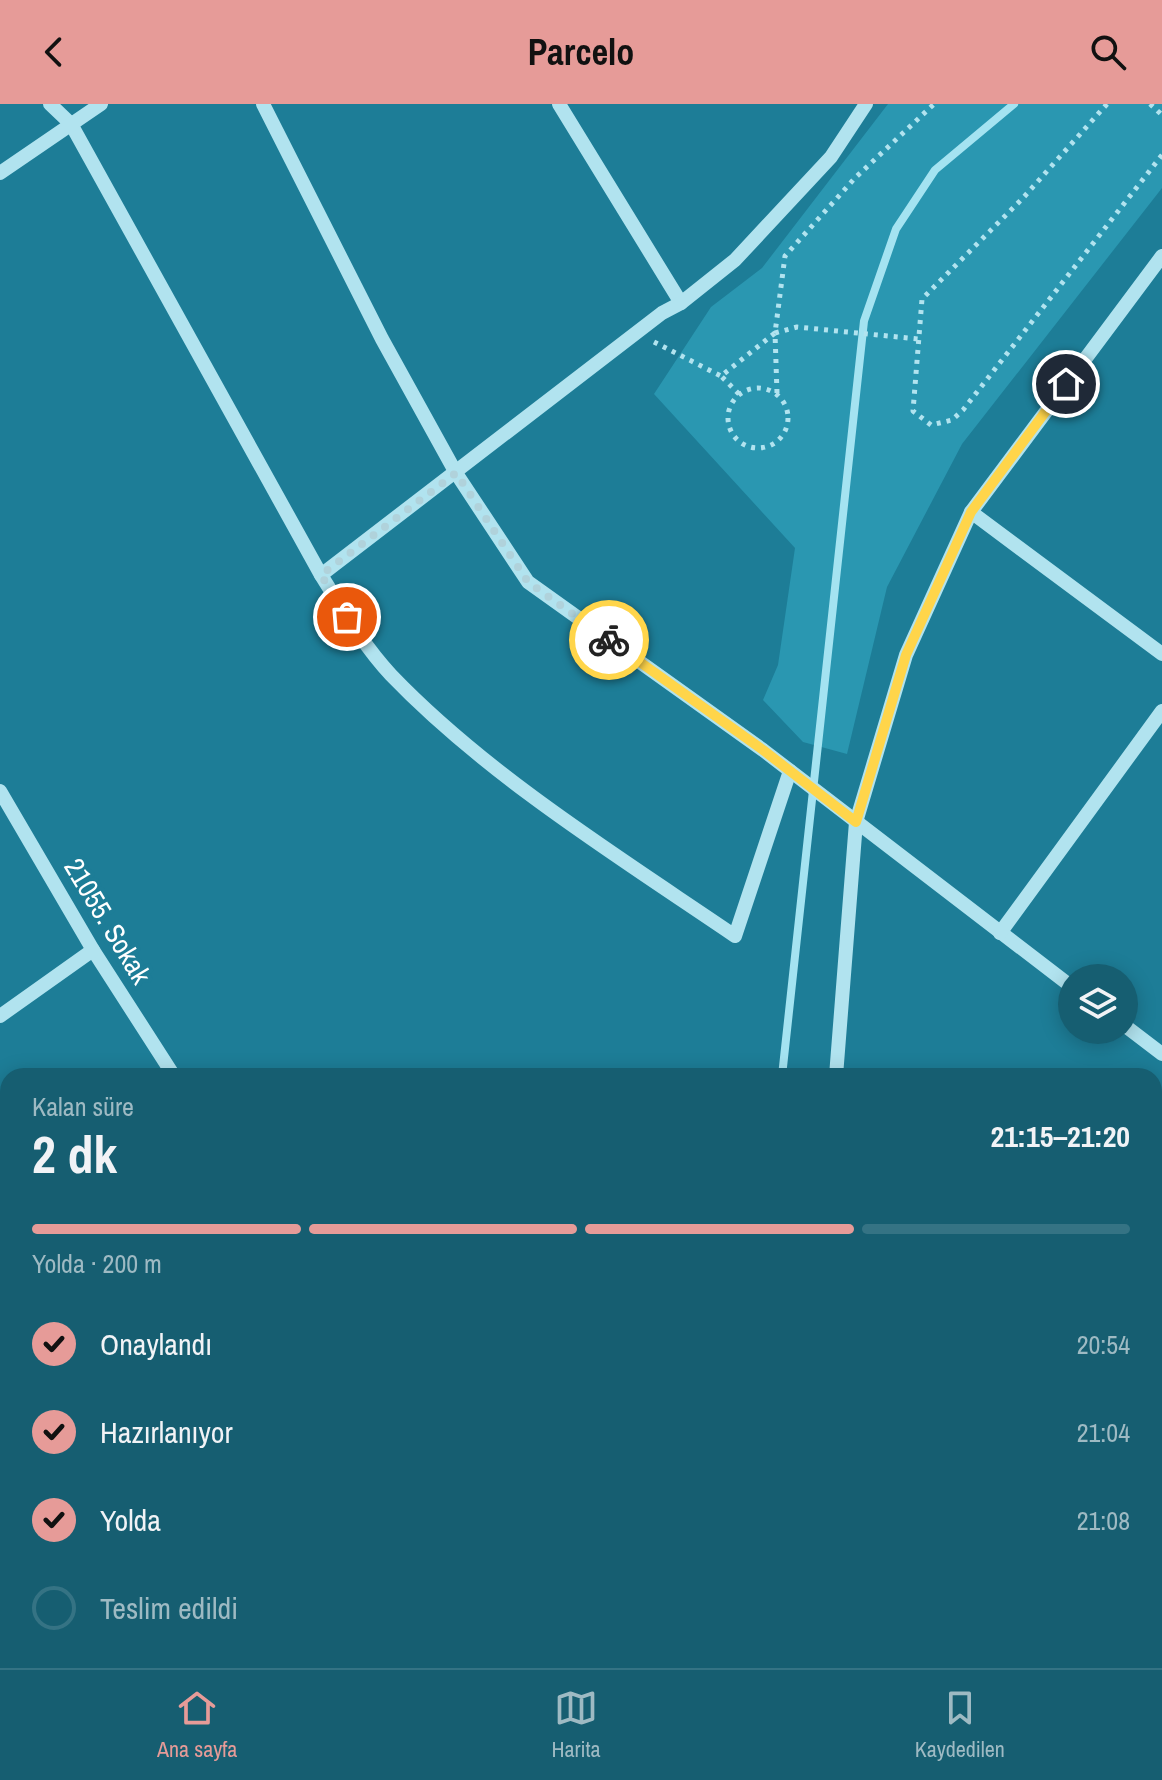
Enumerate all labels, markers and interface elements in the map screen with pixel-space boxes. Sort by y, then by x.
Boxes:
text: Parcelo [528,28,634,76]
icon: back [32,30,76,74]
icon: search [1086,30,1130,74]
pin [1032,350,1100,418]
icon: home [1044,362,1088,406]
pin [313,583,381,651]
icon: bag [325,595,369,639]
courier [569,600,649,680]
icon: bike [587,618,631,662]
street label: 21055. Sokak [56,851,161,991]
map controls [1058,964,1138,1044]
button: layers [1058,964,1138,1044]
text: Kalan süre [32,1089,134,1124]
text: 21:15–21:20 [991,1116,1130,1156]
text: 2 dk [32,1119,117,1189]
text: Yolda · 200 m [32,1246,162,1281]
icon: check [32,1322,76,1366]
text: Onaylandı [100,1324,212,1364]
text: 20:54 [1077,1327,1130,1362]
icon: check [32,1410,76,1454]
text: Hazırlanıyor [100,1412,233,1452]
text: 21:04 [1077,1415,1130,1450]
icon: check [32,1498,76,1542]
text: Yolda [100,1500,161,1540]
text: 21:08 [1077,1503,1130,1538]
text: Teslim edildi [100,1588,238,1628]
tab: Ana sayfa [157,1686,237,1764]
tab: Harita [551,1686,601,1764]
tab: Kaydedilen [915,1686,1005,1764]

